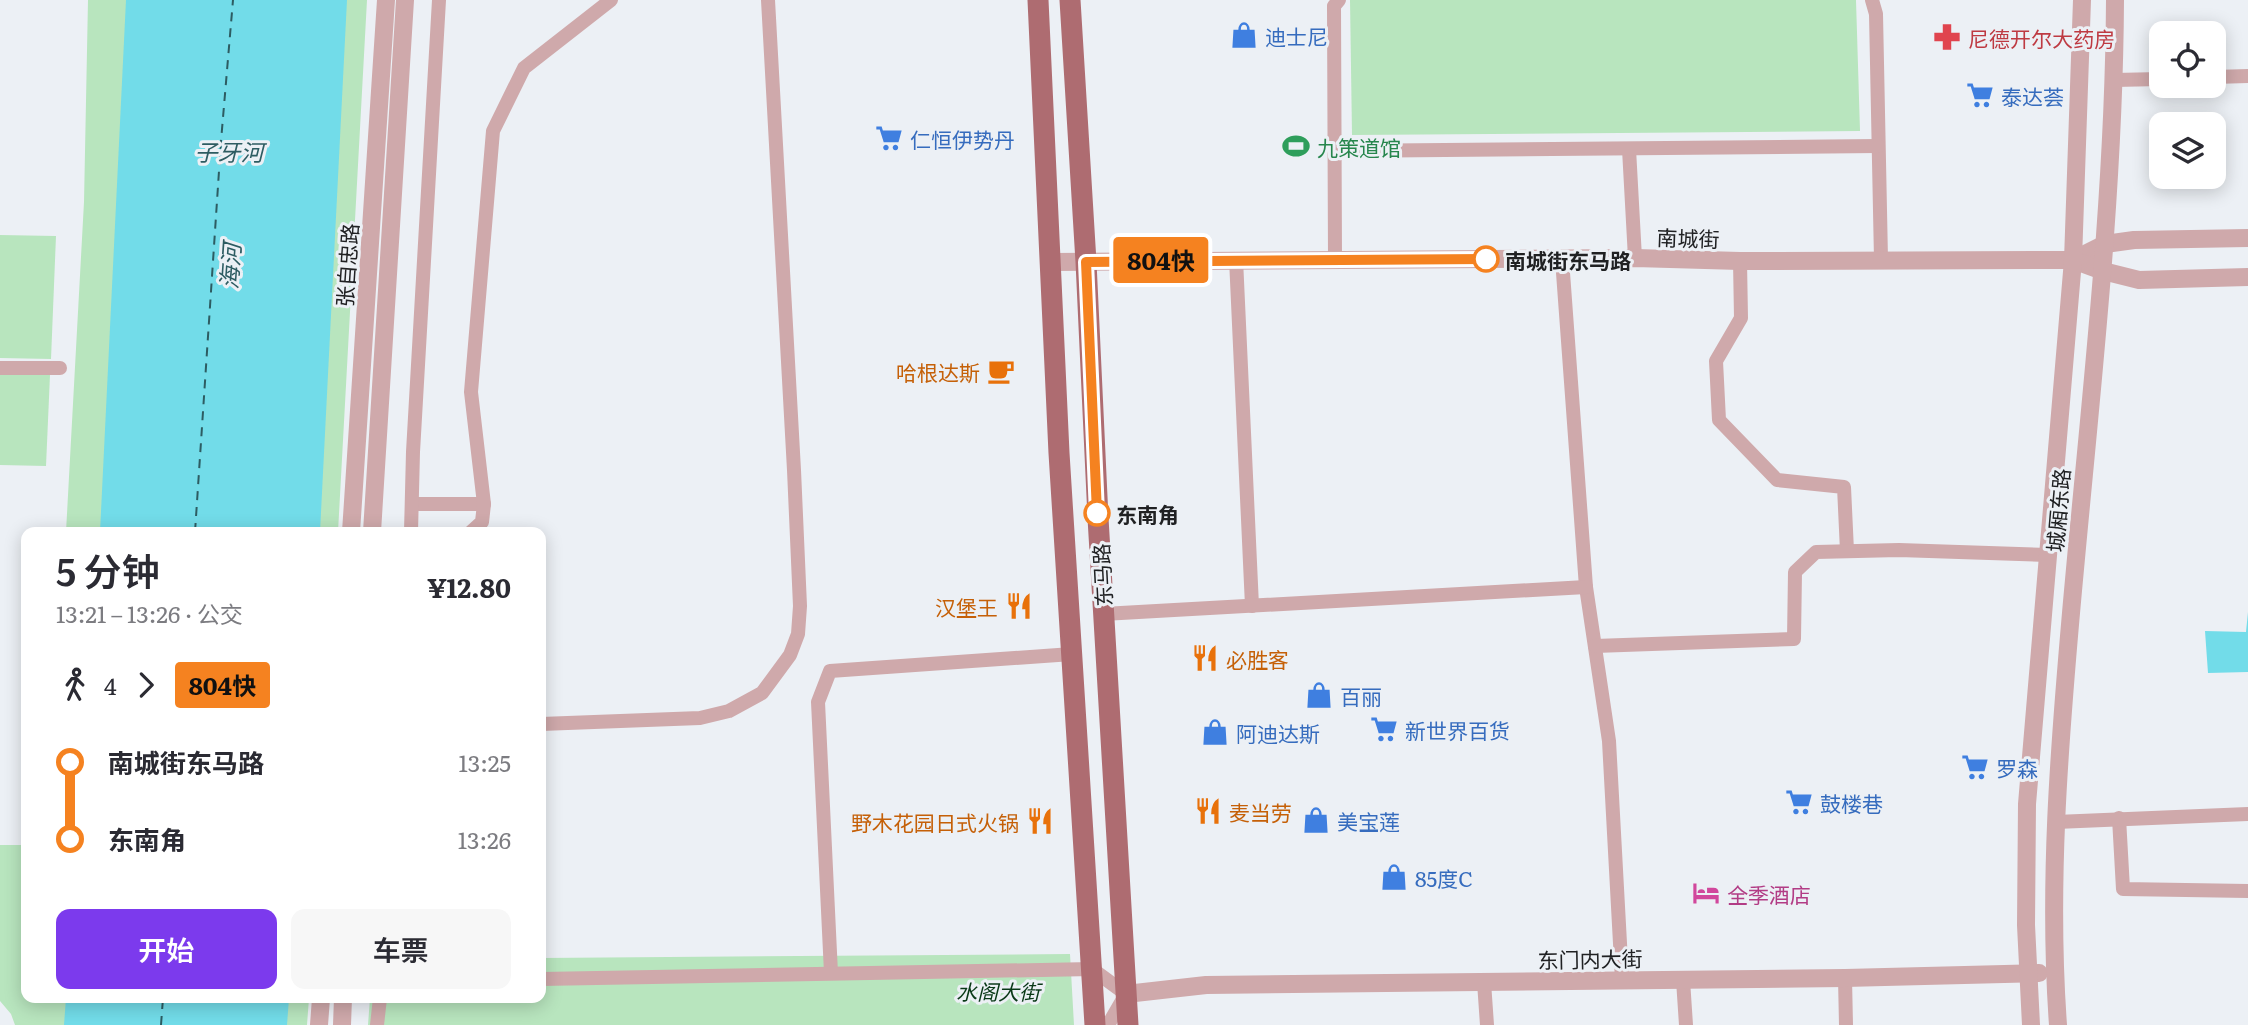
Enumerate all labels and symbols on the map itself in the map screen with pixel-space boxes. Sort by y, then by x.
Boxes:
shop icon: 迪士尼 [1229,20,1259,50]
place label: 迪士尼 [1265,20,1328,51]
pharmacy icon: 尼德开尔大药房 [1932,22,1962,52]
place label: 尼德开尔大药房 [1968,22,2115,53]
supermarket icon: 泰达荟 [1965,80,1995,110]
place label: 泰达荟 [2001,80,2064,111]
supermarket icon: 仁恒伊势丹 [874,123,904,153]
place label: 仁恒伊势丹 [910,123,1015,154]
sports icon: 九策道馆 [1281,131,1311,161]
place label: 九策道馆 [1317,131,1401,162]
water label: 子牙河 [195,134,268,168]
street label: 南城街 [1656,220,1720,254]
street label: 张自忠路 [328,222,364,308]
line badge: 804快 [1112,237,1210,283]
water label: 海河 [210,238,248,290]
place label: 南城街东马路 [1505,244,1631,275]
marker: 南城街东马路 [1473,246,1499,272]
place label: 哈根达斯 [896,356,980,387]
cafe icon: 哈根达斯 [986,356,1016,386]
street label: 城厢东路 [2038,467,2076,553]
place label: 东南角 [1116,498,1179,529]
marker: 东南角 [1084,500,1110,526]
street label: 东马路 [1084,543,1118,607]
place label: 汉堡王 [935,591,998,622]
restaurant icon: 汉堡王 [1004,591,1034,621]
restaurant icon: 必胜客 [1190,643,1220,673]
place label: 必胜客 [1226,643,1289,674]
shop icon: 百丽 [1304,680,1334,710]
place label: 百丽 [1340,680,1382,711]
supermarket icon: 新世界百货 [1369,714,1399,744]
place label: 新世界百货 [1405,714,1510,745]
shop icon: 阿迪达斯 [1200,717,1230,747]
place label: 阿迪达斯 [1236,717,1320,748]
supermarket icon: 罗森 [1960,752,1990,782]
place label: 罗森 [1996,752,2038,783]
supermarket icon: 鼓楼巷 [1784,787,1814,817]
place label: 鼓楼巷 [1820,787,1883,818]
restaurant icon: 麦当劳 [1193,796,1223,826]
place label: 麦当劳 [1229,796,1292,827]
shop icon: 美宝莲 [1301,805,1331,835]
place label: 美宝莲 [1337,805,1400,836]
place label: 野木花园日式火锅 [851,806,1019,837]
restaurant icon: 野木花园日式火锅 [1025,806,1055,836]
shop icon: 85度C [1379,862,1409,892]
place label: 85度C [1415,862,1473,893]
hotel icon: 全季酒店 [1691,878,1721,908]
place label: 全季酒店 [1727,878,1811,909]
street label: 东门内大街 [1537,942,1643,974]
park label: 水阁大街 [956,975,1043,1006]

